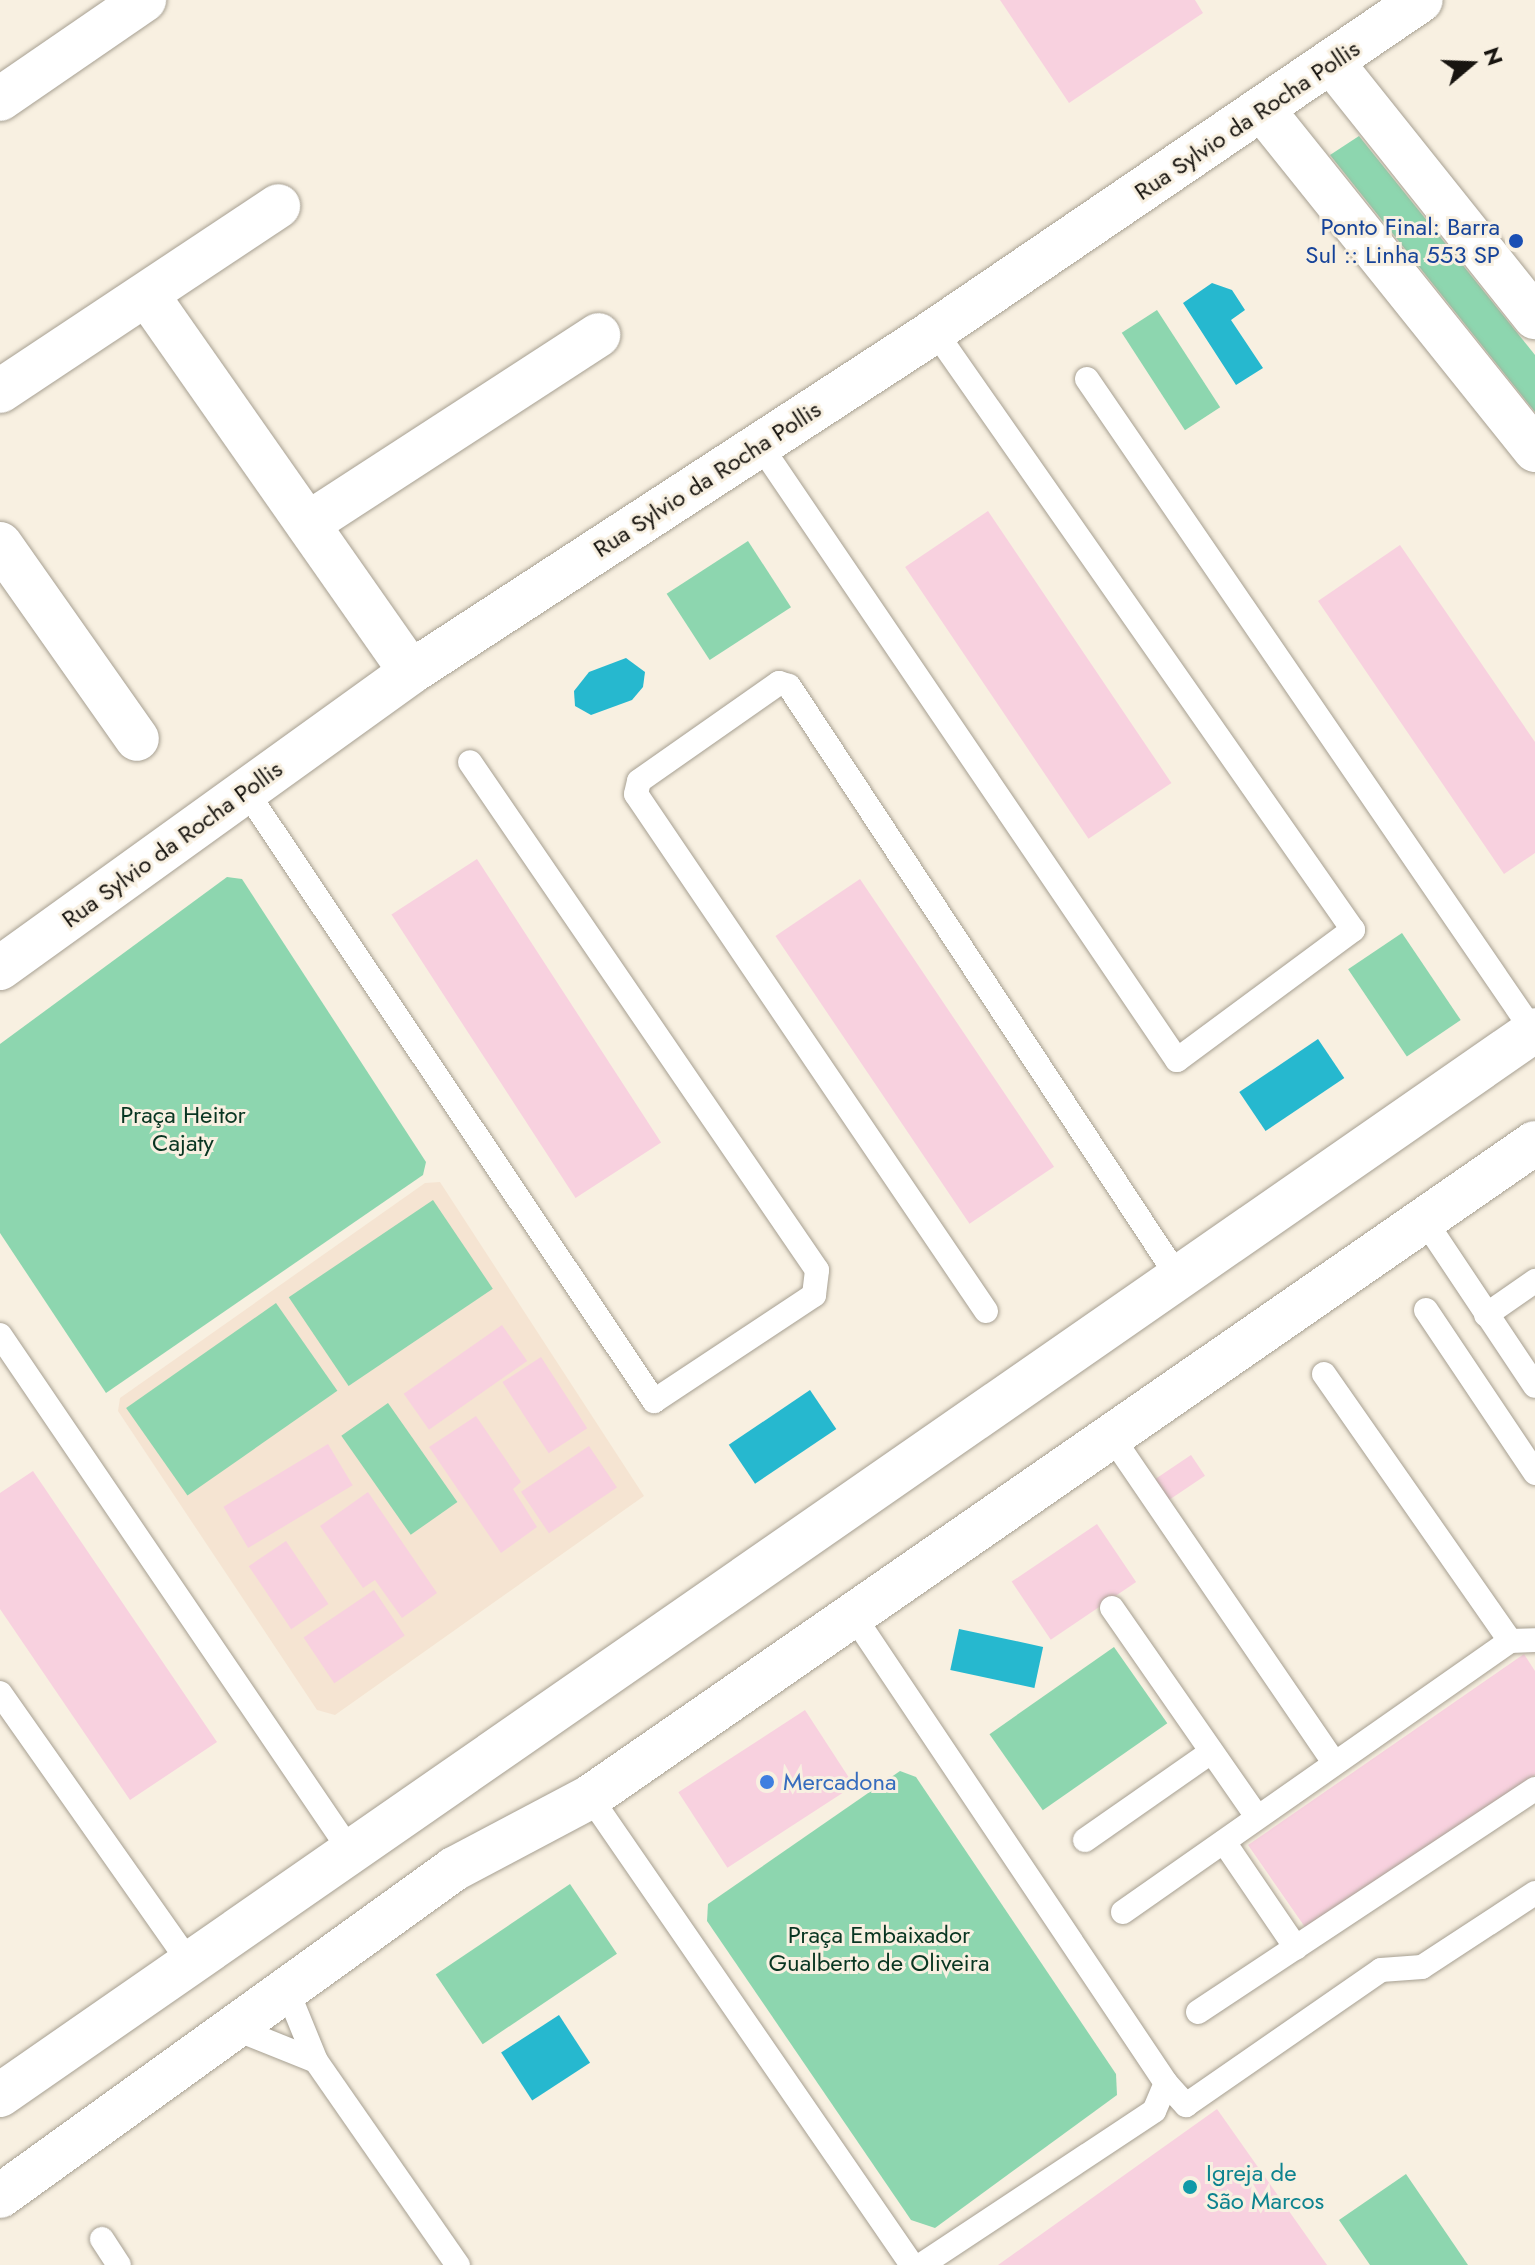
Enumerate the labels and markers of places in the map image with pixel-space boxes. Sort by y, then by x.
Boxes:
place label: Ponto Final: Barra Sul :: Linha 553 SP [1305,213,1500,269]
marker: Ponto Final: Barra Sul :: Linha 553 SP [1507,232,1525,250]
place label: Mercadona [783,1768,897,1796]
marker: Mercadona [758,1773,776,1791]
place label: Igreja de São Marcos [1206,2159,1324,2215]
marker: Igreja de São Marcos [1181,2178,1199,2196]

